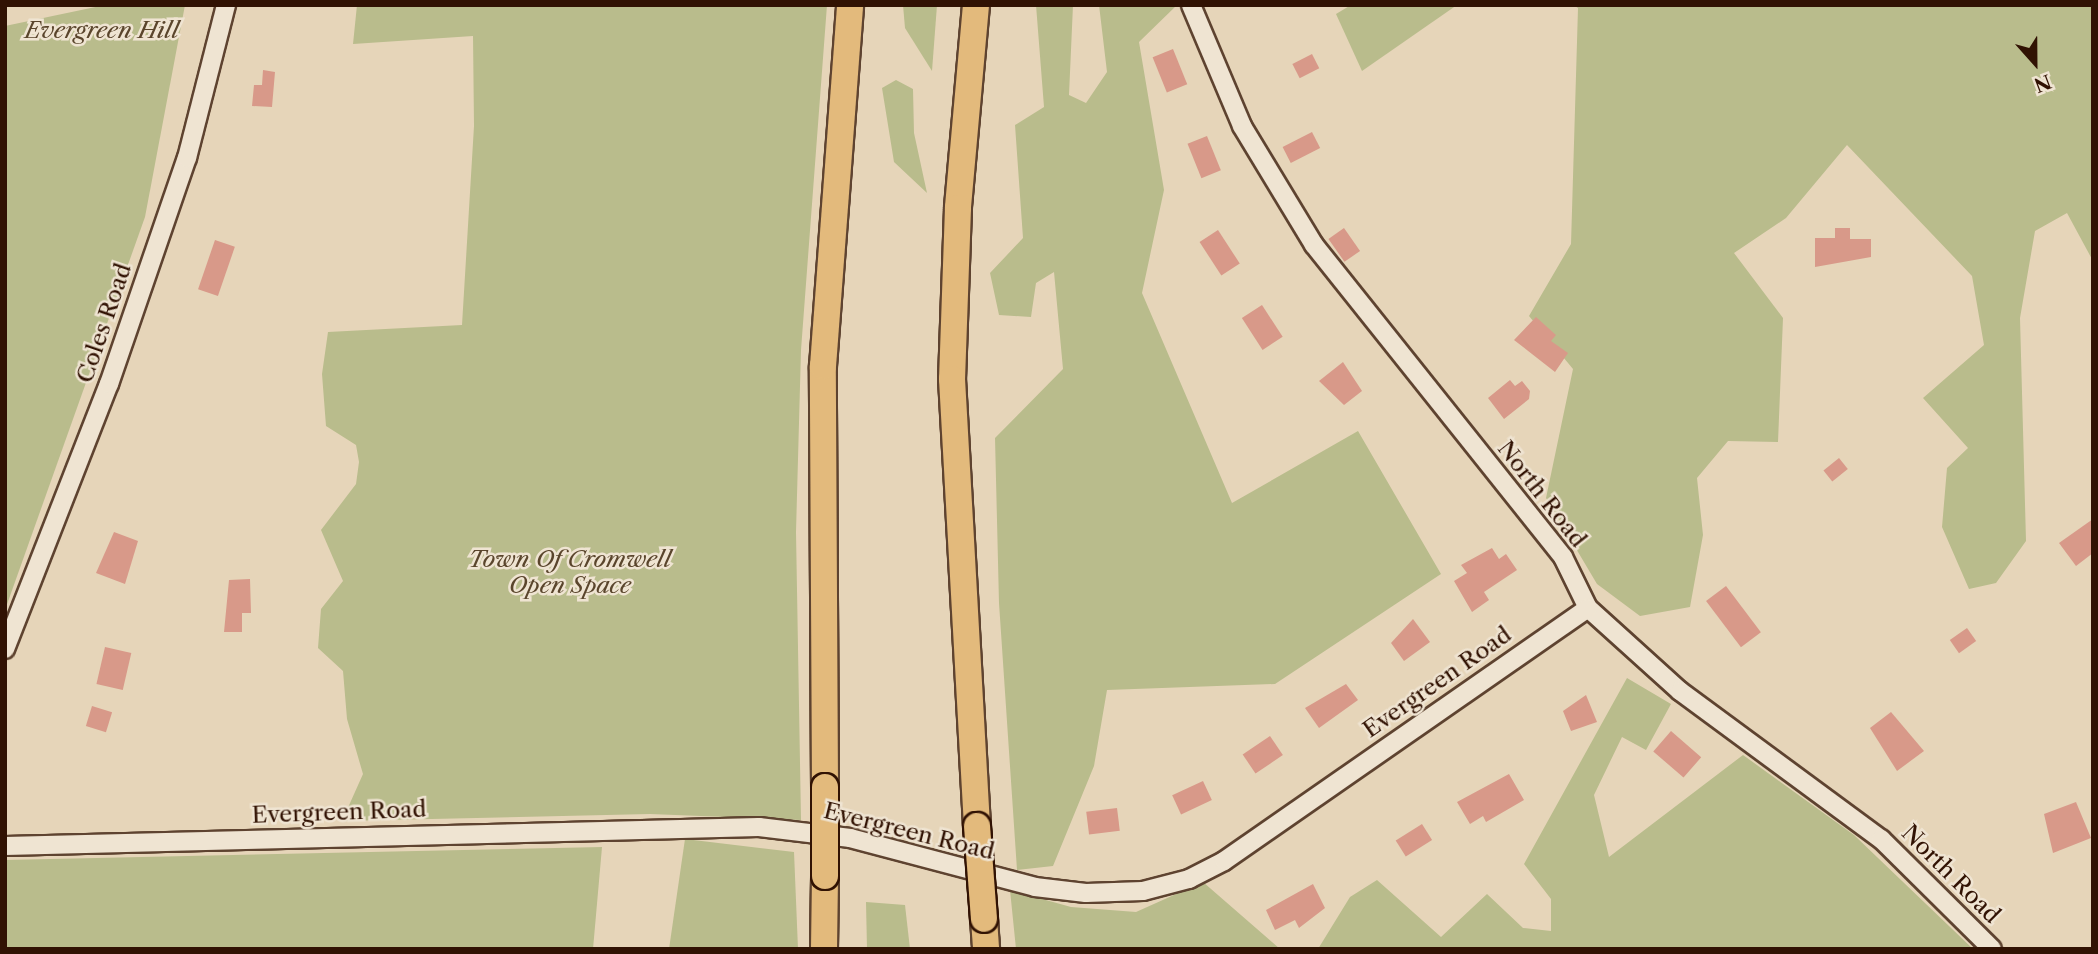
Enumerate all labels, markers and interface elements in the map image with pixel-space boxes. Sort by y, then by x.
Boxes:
park label: Evergreen Hill [25,16,179,44]
north arrow [2000,28,2070,98]
text: N [2031,69,2055,97]
street label: Coles Road [71,260,137,386]
street label: North Road [1492,435,1592,553]
park label: Town Of Cromwell Open Space [468,545,672,599]
street label: Evergreen Road [1358,621,1516,743]
street label: Evergreen Road [251,795,427,829]
street label: Evergreen Road [821,796,997,866]
street label: North Road [1896,819,2006,929]

